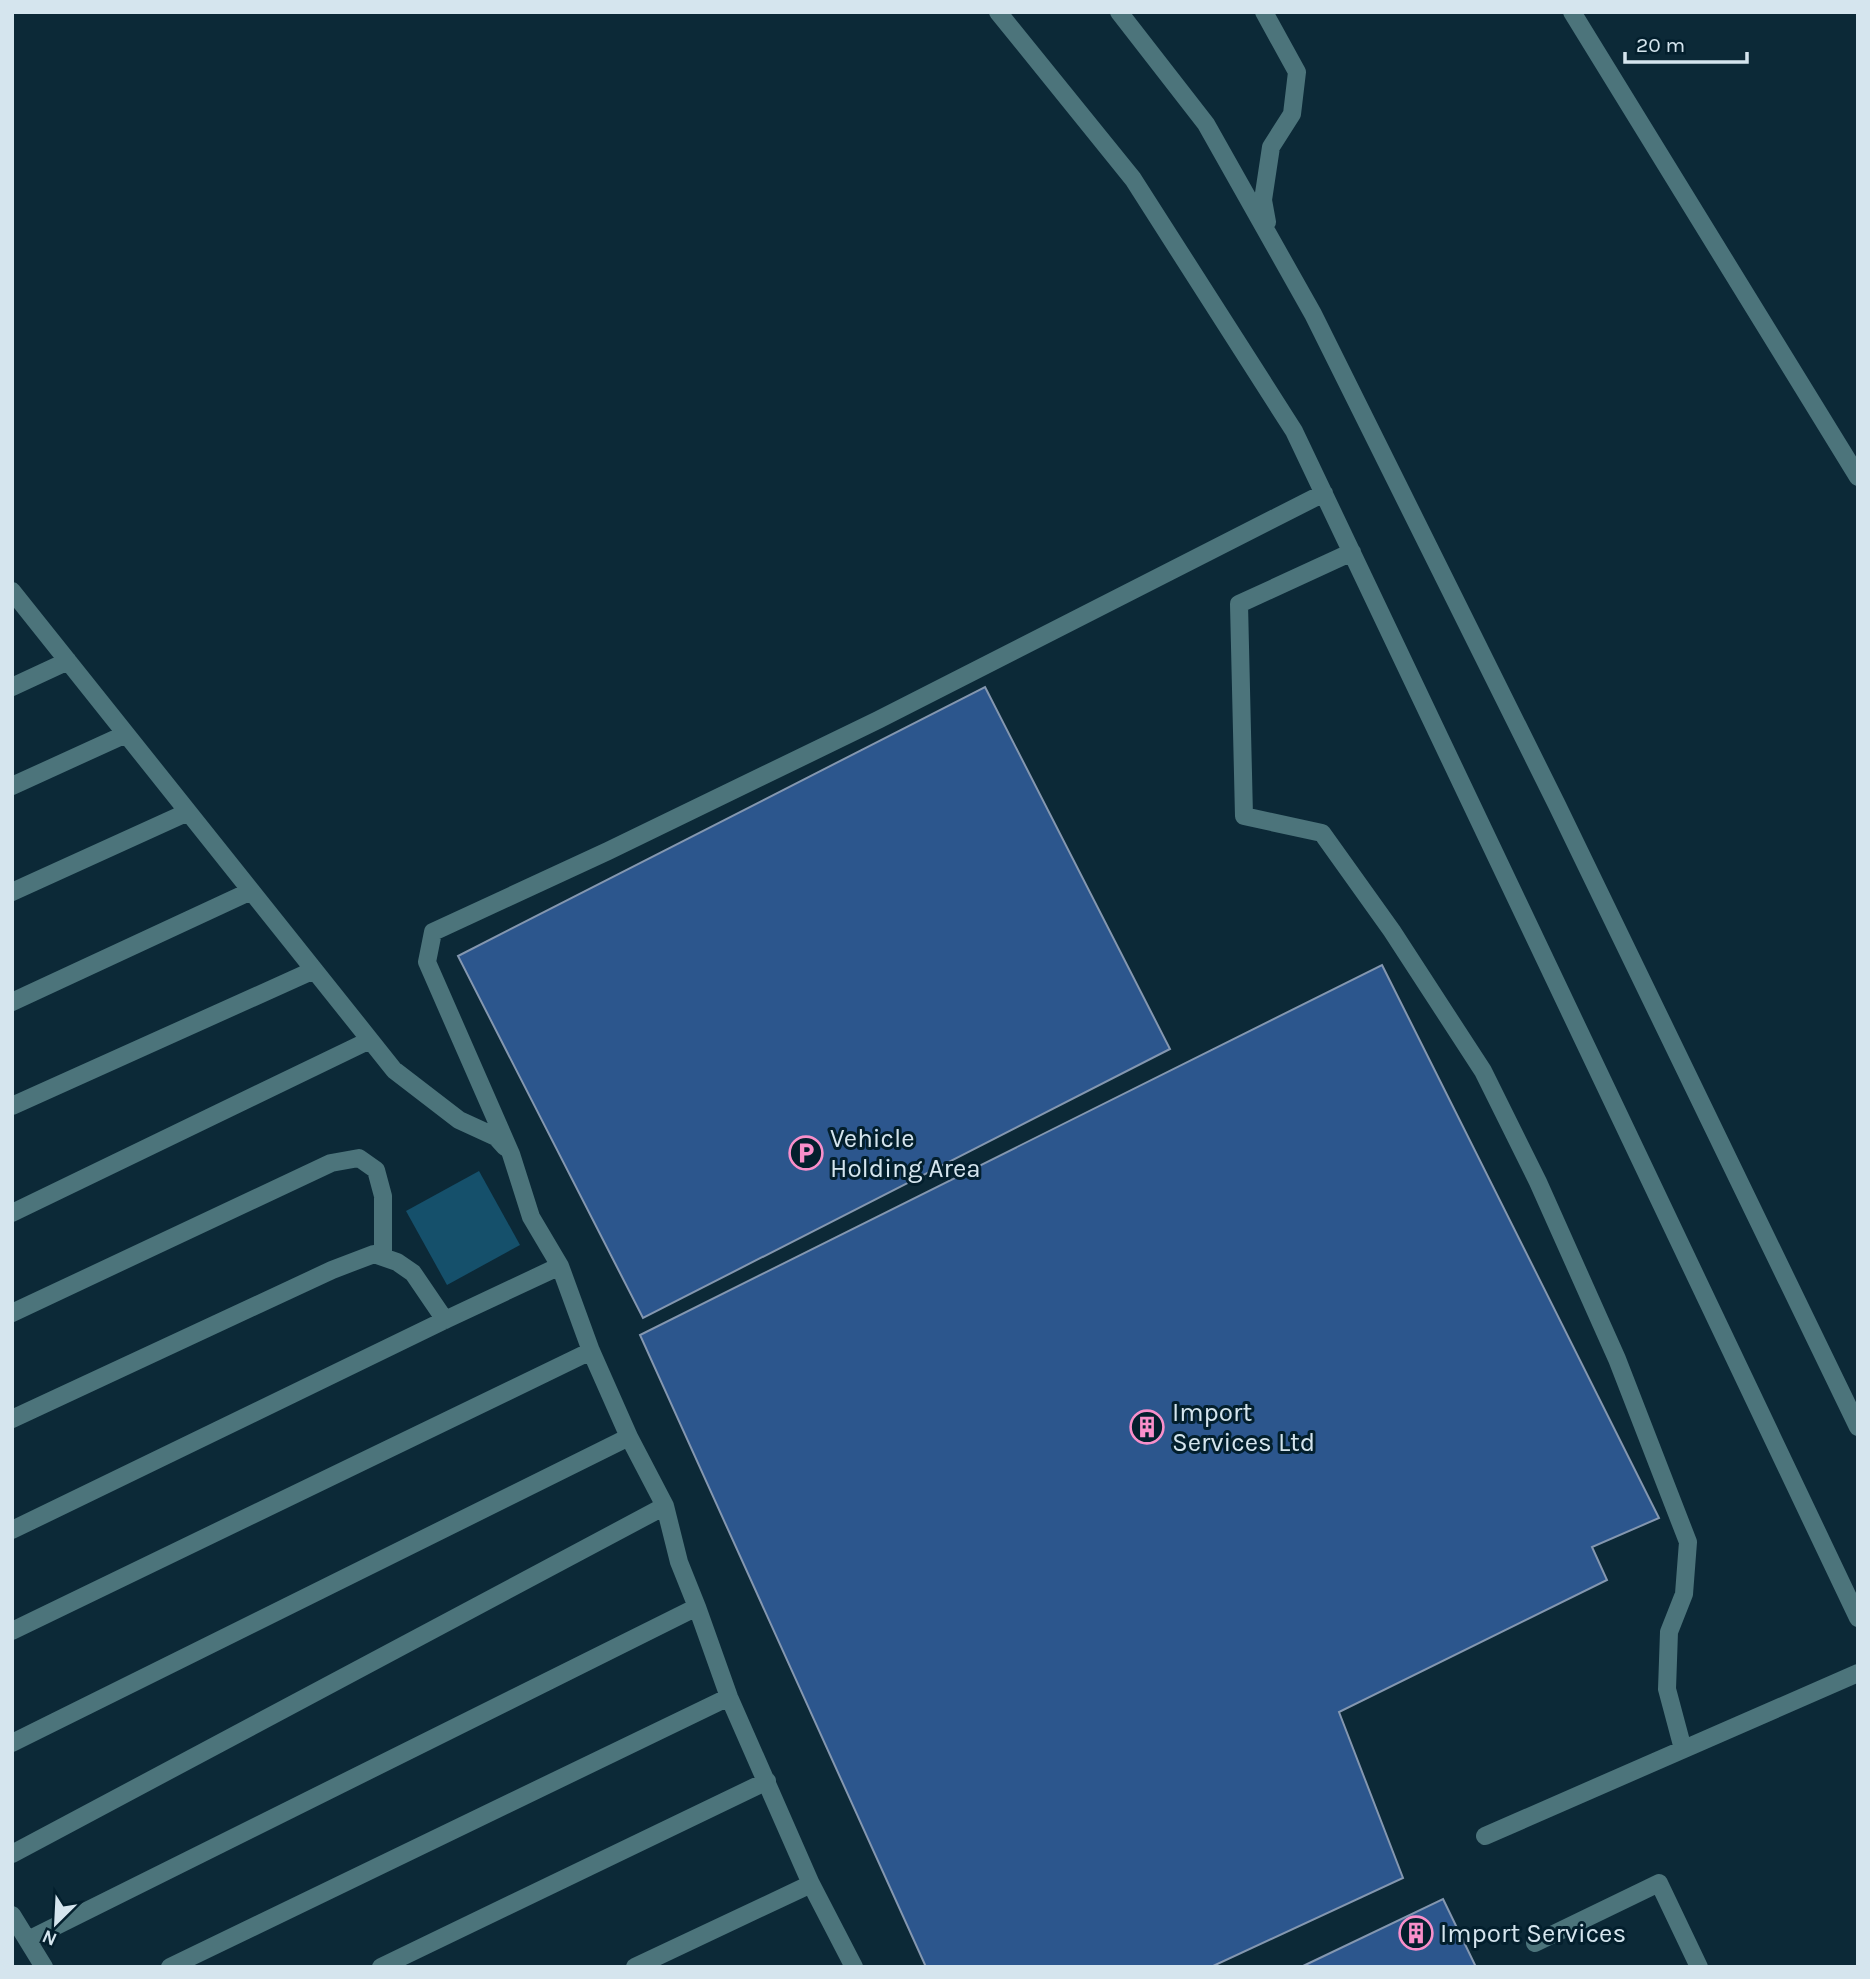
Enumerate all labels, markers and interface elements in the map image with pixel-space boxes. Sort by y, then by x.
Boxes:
scale bar [1625,21,1748,65]
text: 20 m [1636,33,1685,57]
place label: Vehicle Holding Area [830,1123,981,1184]
parking icon: Vehicle Holding Area [787,1134,825,1172]
place label: Import Services Ltd [1172,1397,1315,1458]
building icon: Import Services Ltd [1128,1408,1166,1446]
north arrow [21,1888,91,1958]
building icon: Import Services [1397,1914,1435,1952]
place label: Import Services [1440,1918,1626,1949]
text: N [39,1925,60,1950]

